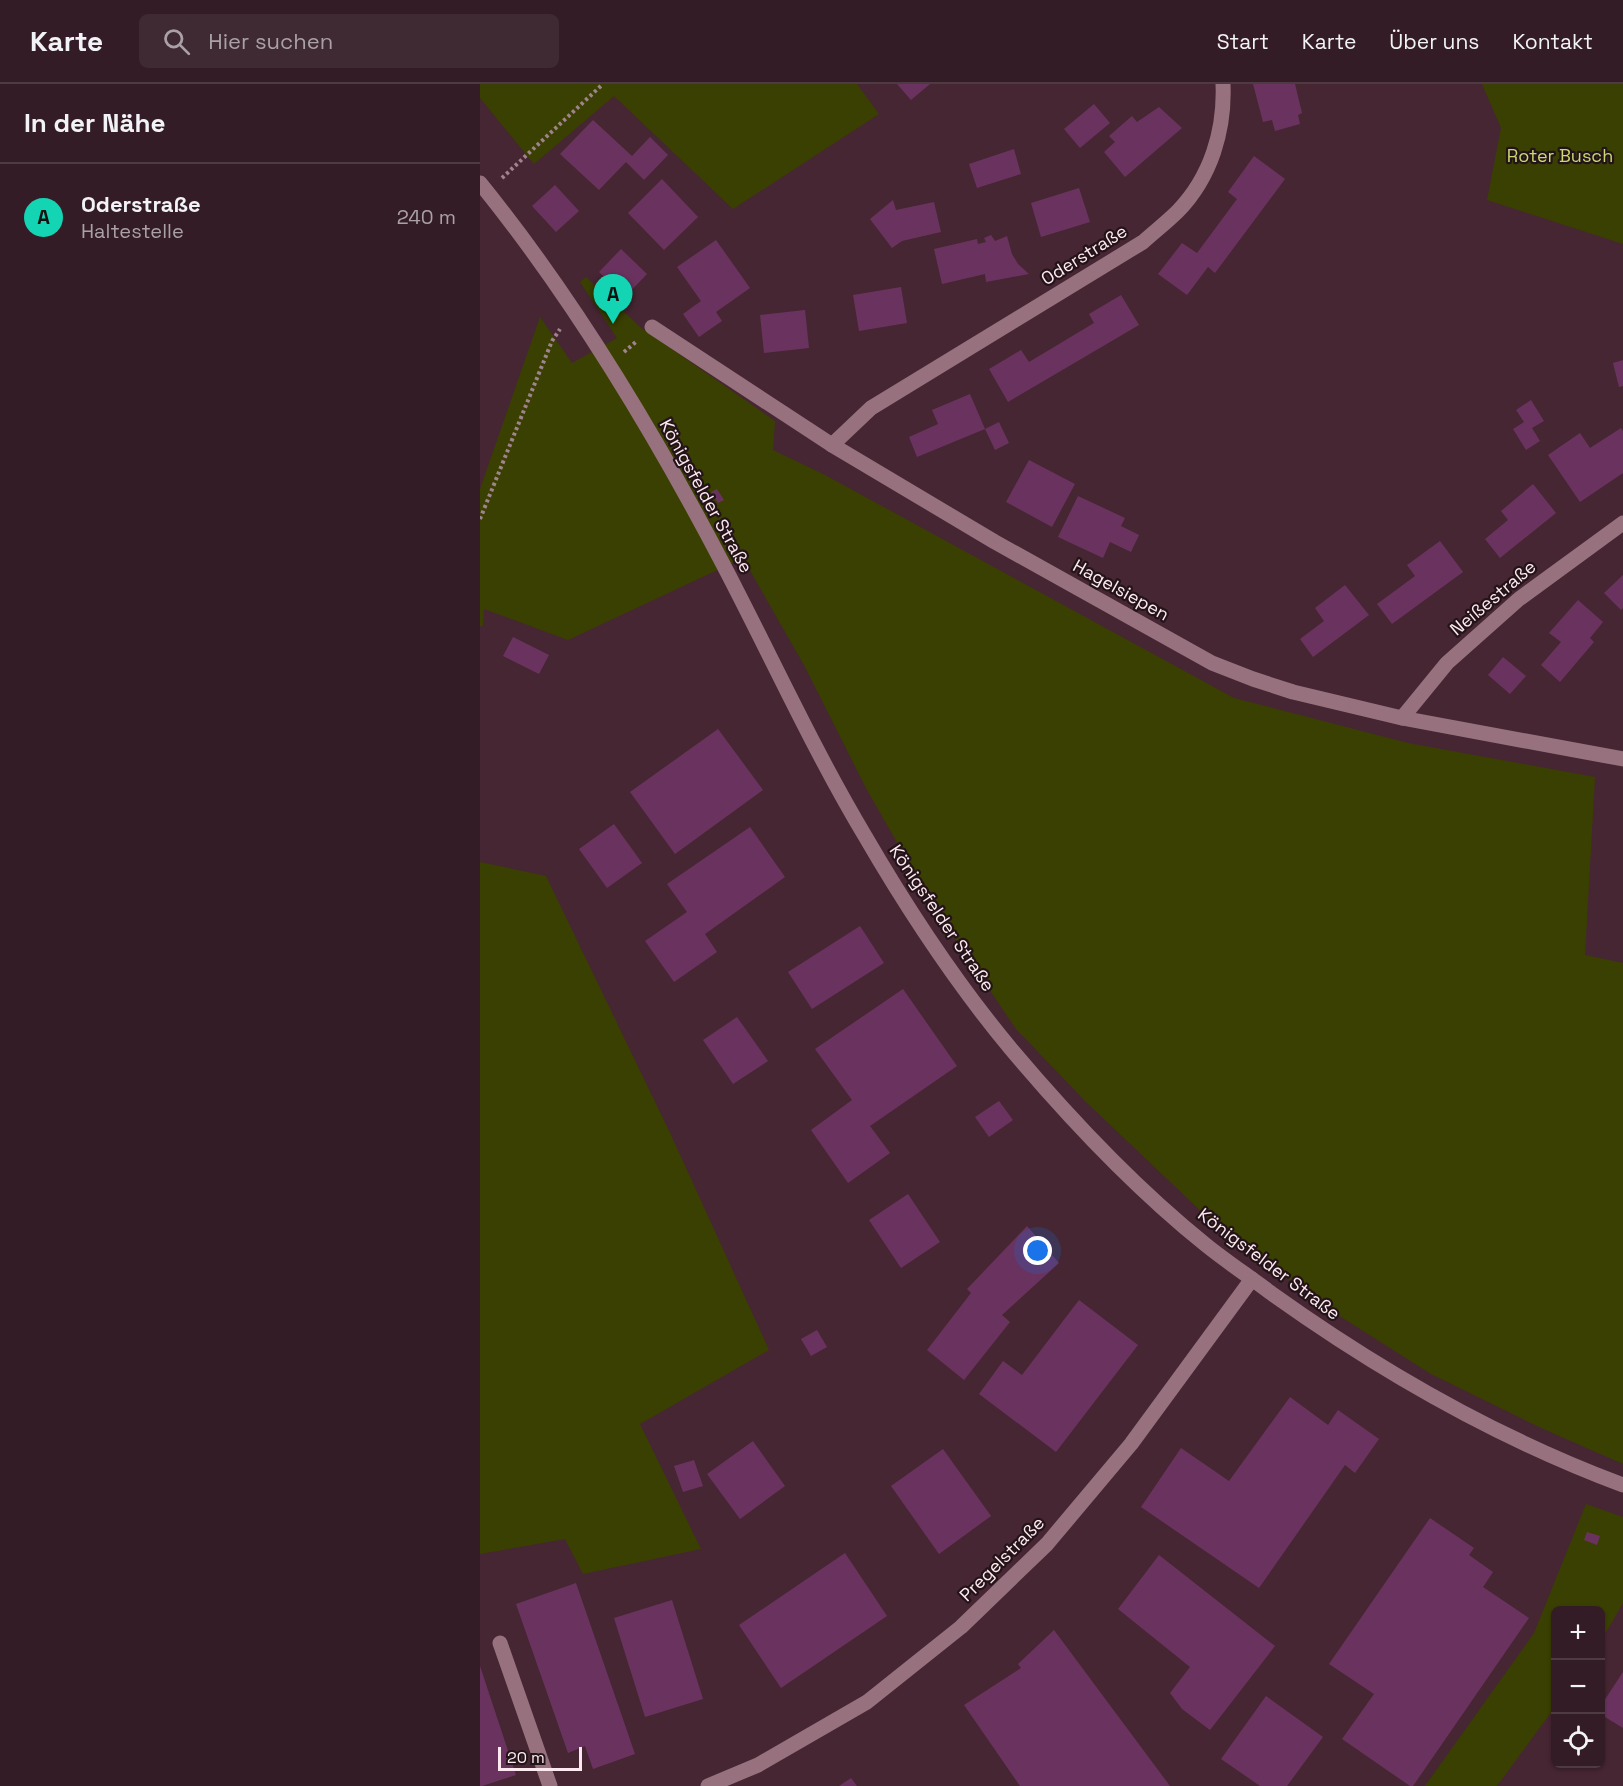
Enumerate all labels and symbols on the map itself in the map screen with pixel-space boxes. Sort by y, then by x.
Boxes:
park label: Roter Busch [1507,144,1613,167]
street label: Oderstraße [1036,219,1131,290]
pin: A [594,274,632,324]
street label: Königsfelder Straße [655,415,758,577]
street label: Hagelsiepen [1069,554,1173,625]
street label: Neißestraße [1445,555,1540,640]
street label: Königsfelder Straße [885,840,1000,996]
street label: Königsfelder Straße [1194,1203,1345,1325]
your location [1023,1236,1052,1265]
street label: Pregelstraße [954,1511,1049,1606]
scale bar [498,1744,582,1772]

